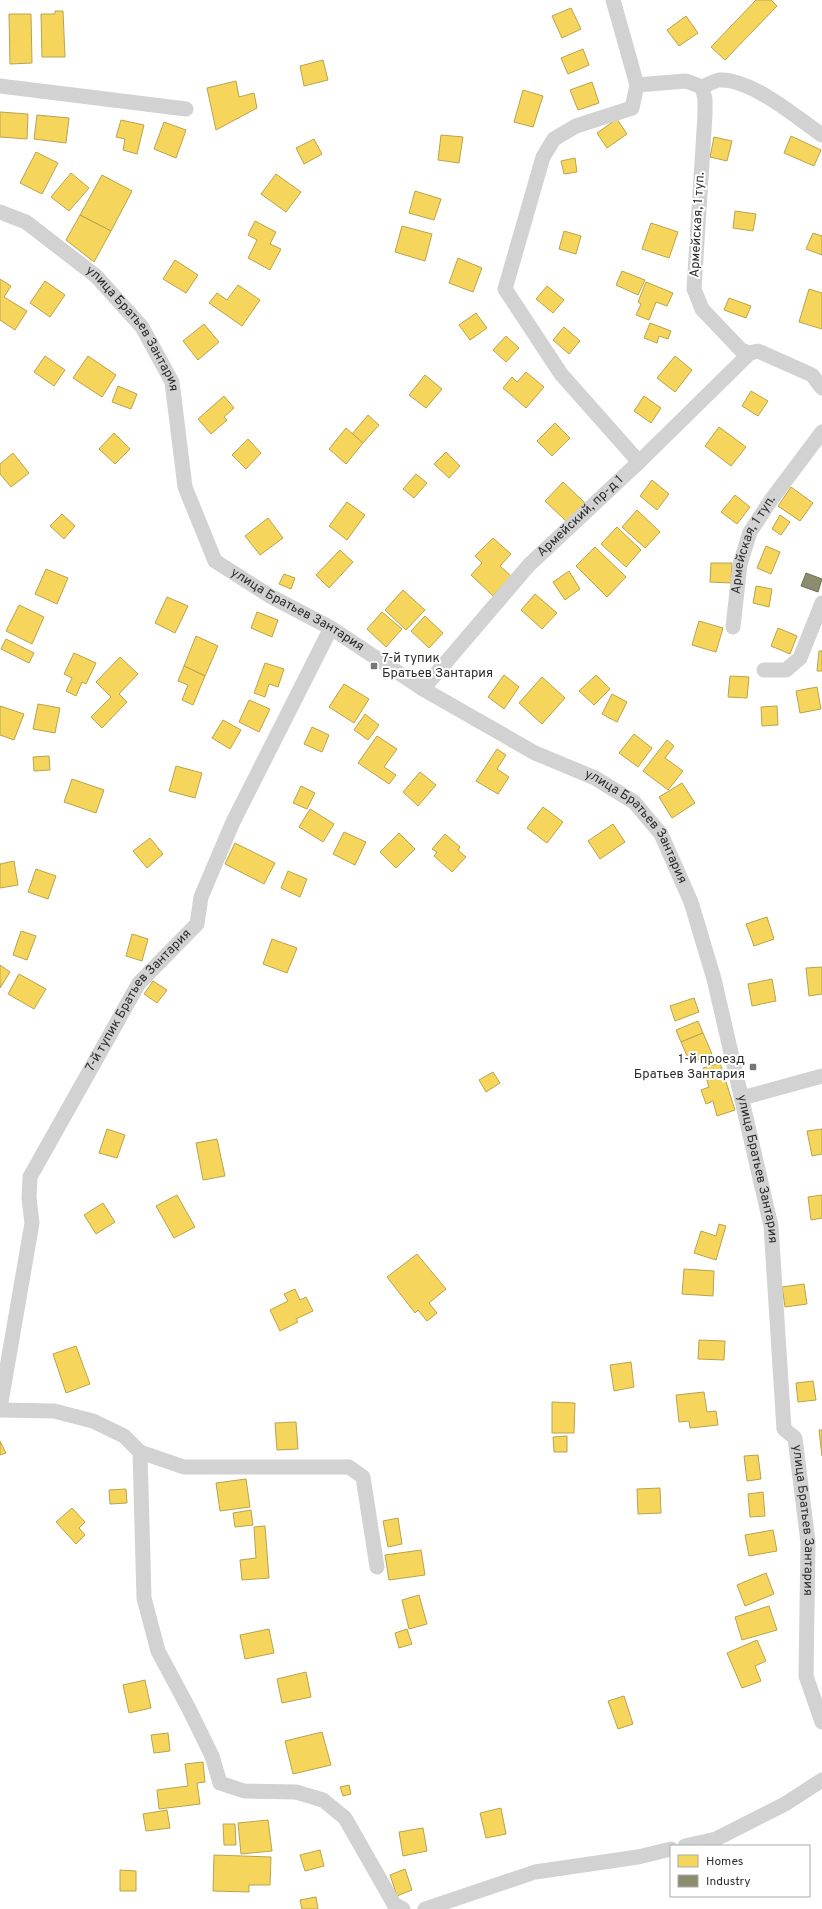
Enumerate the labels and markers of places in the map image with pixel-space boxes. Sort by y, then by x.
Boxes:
place label: 7-й тупик Братьев Зантария [382,651,493,682]
marker: 7-й тупик Братьев Зантария [369,661,379,671]
place label: 1-й проезд Братьев Зантария [634,1052,745,1083]
marker: 1-й проезд Братьев Зантария [748,1062,758,1072]

